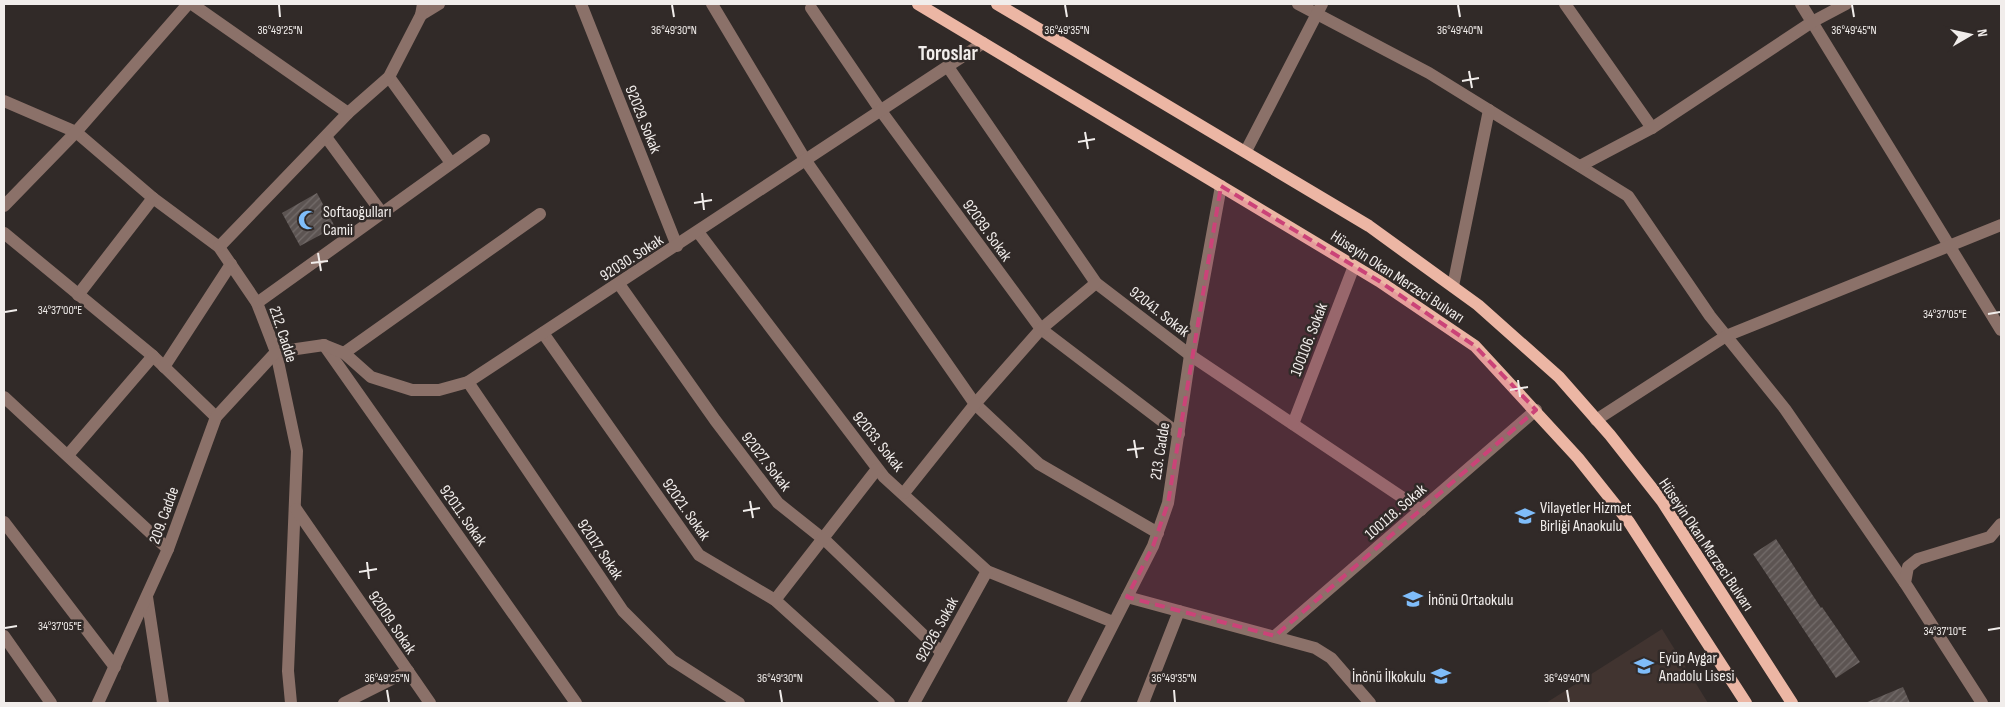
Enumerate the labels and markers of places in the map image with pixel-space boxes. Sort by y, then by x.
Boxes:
place label: Softaoğulları Camii [323,203,391,240]
mosque icon: Softaoğulları Camii [297,209,319,231]
place label: Vilayetler Hizmet Birliği Anaokulu [1540,499,1632,536]
school or university icon: Vilayetler Hizmet Birliği Anaokulu [1514,505,1536,527]
school or university icon: İnönü Ortaokulu [1402,588,1424,610]
place label: İnönü Ortaokulu [1428,591,1514,610]
place label: Eyüp Aygar Anadolu Lisesi [1658,649,1734,686]
school or university icon: Eyüp Aygar Anadolu Lisesi [1633,655,1655,677]
school or university icon: İnönü İlkokulu [1430,665,1452,687]
place label: İnönü İlkokulu [1352,668,1426,687]

